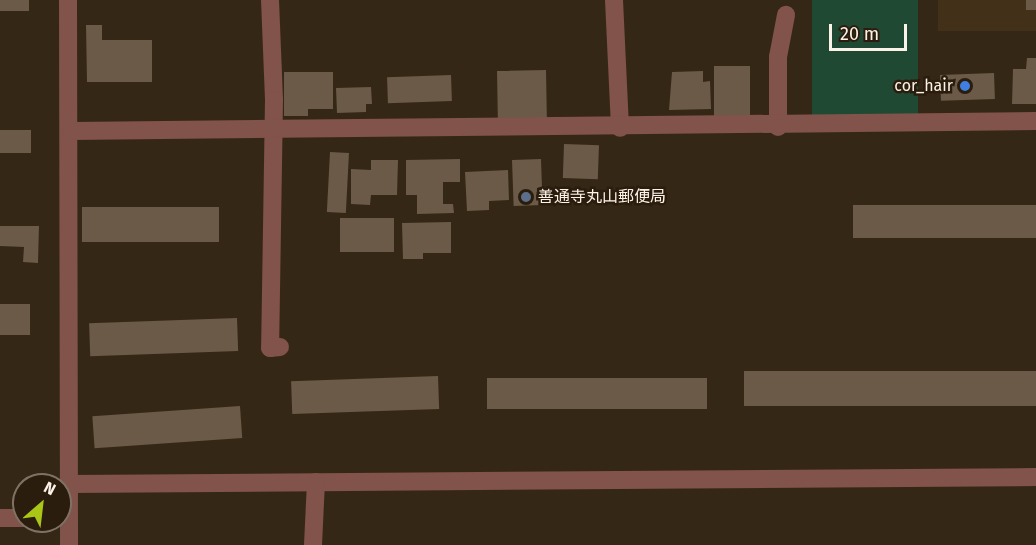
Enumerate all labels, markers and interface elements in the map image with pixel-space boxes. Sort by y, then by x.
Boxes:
scale bar [832,12,910,50]
text: 20 m [840,23,879,45]
place label: cor_hair [894,76,953,96]
marker: cor_hair [958,79,972,93]
place label: 善通寺丸山郵便局 [538,187,666,207]
marker: 善通寺丸山郵便局 [519,190,533,204]
north arrow [12,473,72,533]
text: N [41,478,59,499]

